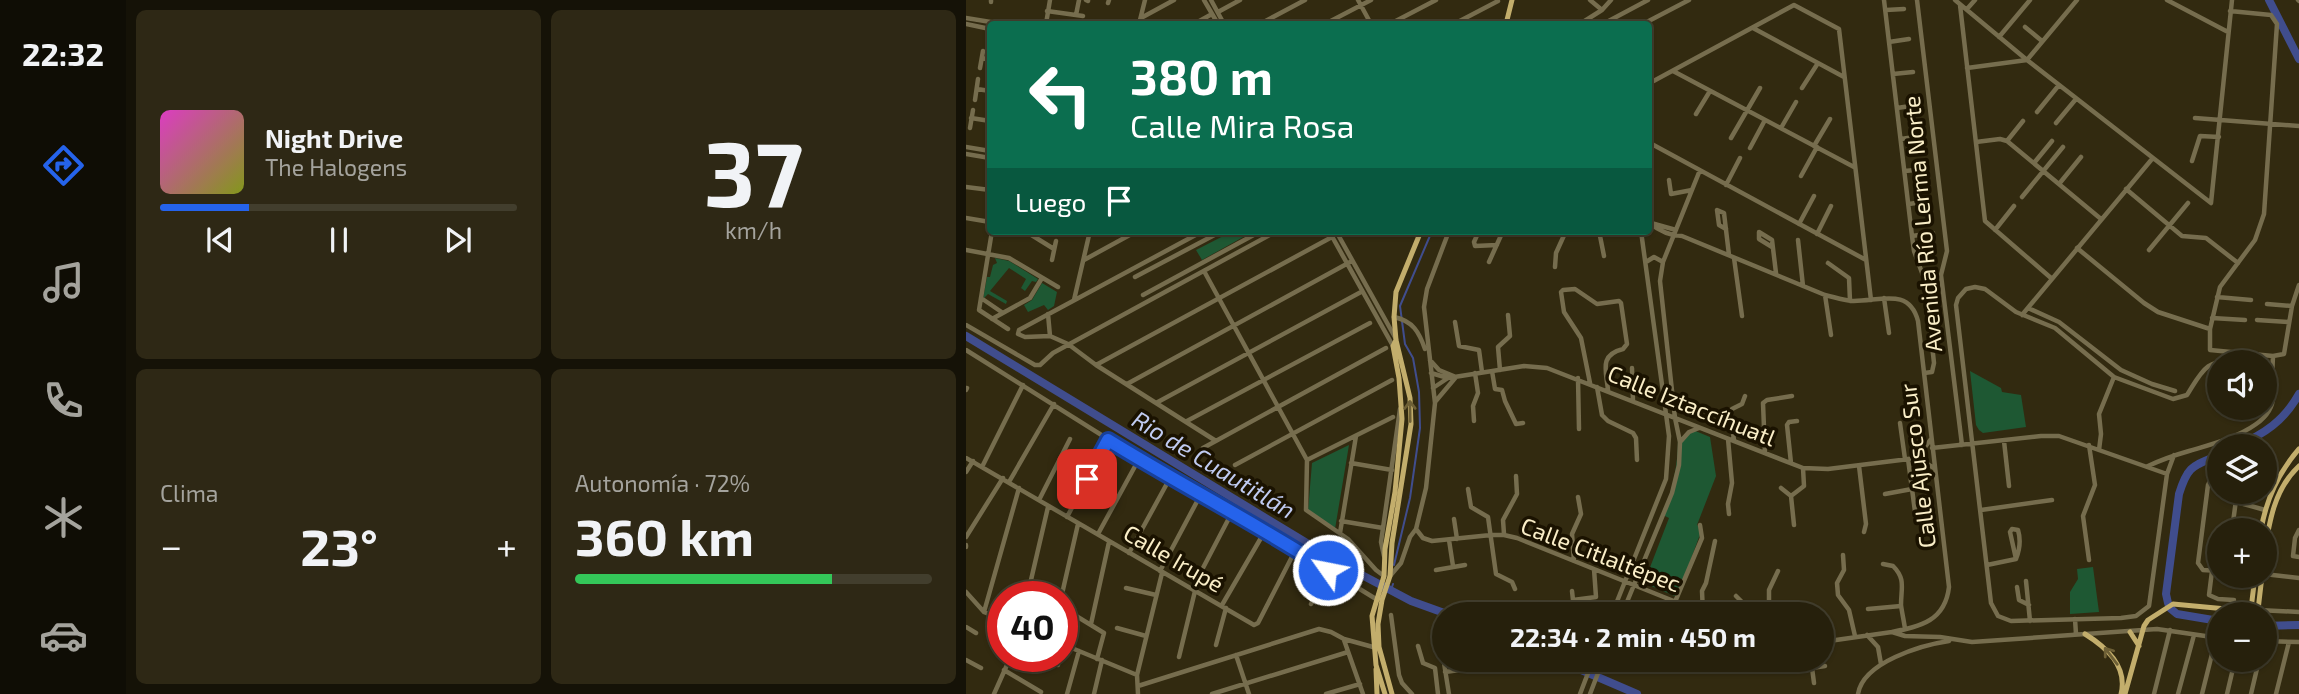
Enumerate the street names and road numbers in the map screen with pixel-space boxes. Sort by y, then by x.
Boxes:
street label: Avenida Río Lerma Norte [1897,95,1947,353]
street label: Calle Iztaccíhuatl [1604,359,1780,452]
street label: Calle Ajusco Sur [1893,382,1941,550]
street label: Calle Citlaltépec [1517,511,1685,597]
street label: Calle Irupé [1119,518,1229,598]

